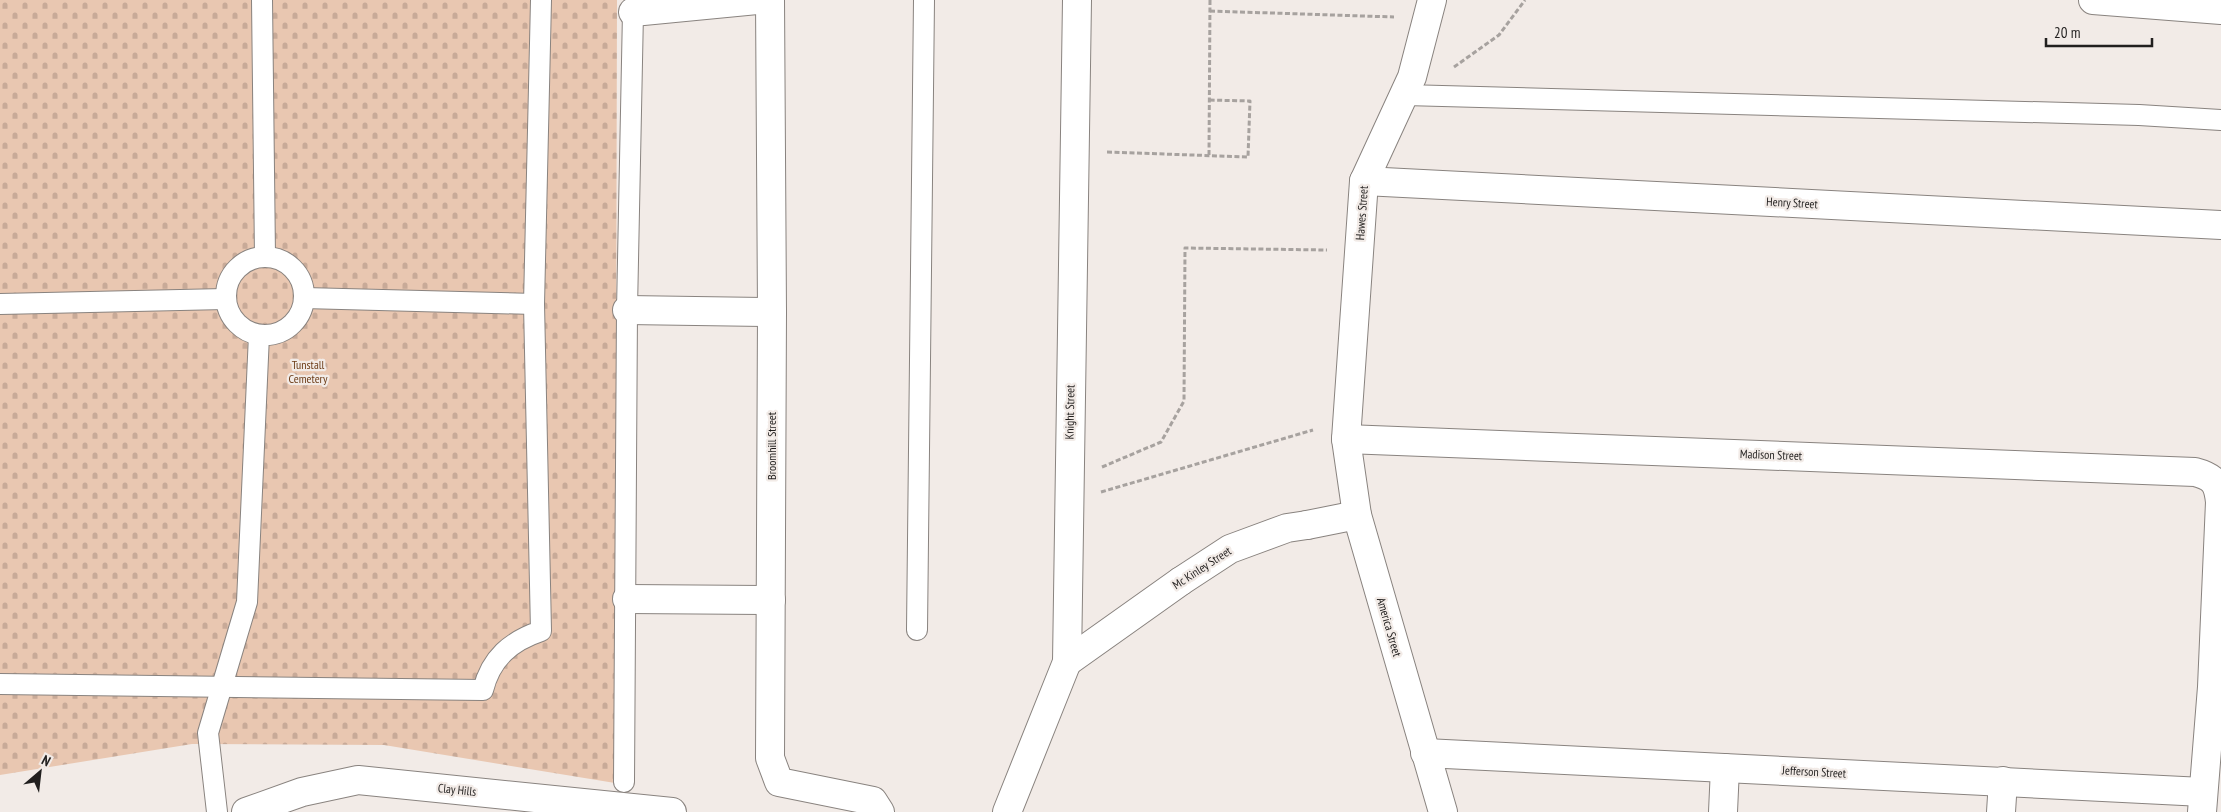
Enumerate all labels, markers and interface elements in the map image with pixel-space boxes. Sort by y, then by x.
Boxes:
scale bar [2046,15,2152,47]
text: 20 m [2054,23,2080,42]
street label: Hawes Street [1352,185,1371,241]
street label: Henry Street [1766,194,1819,211]
park label: Tunstall Cemetery [289,357,328,386]
street label: Knight Street [1062,384,1077,439]
street label: Broomhill Street [764,411,779,480]
street label: Madison Street [1740,446,1803,463]
street label: Mc Kinley Street [1169,543,1235,592]
street label: America Street [1374,596,1405,659]
north arrow [15,747,65,797]
text: N [39,751,54,770]
street label: Jefferson Street [1781,762,1847,781]
street label: Clay Hills [437,780,477,799]

